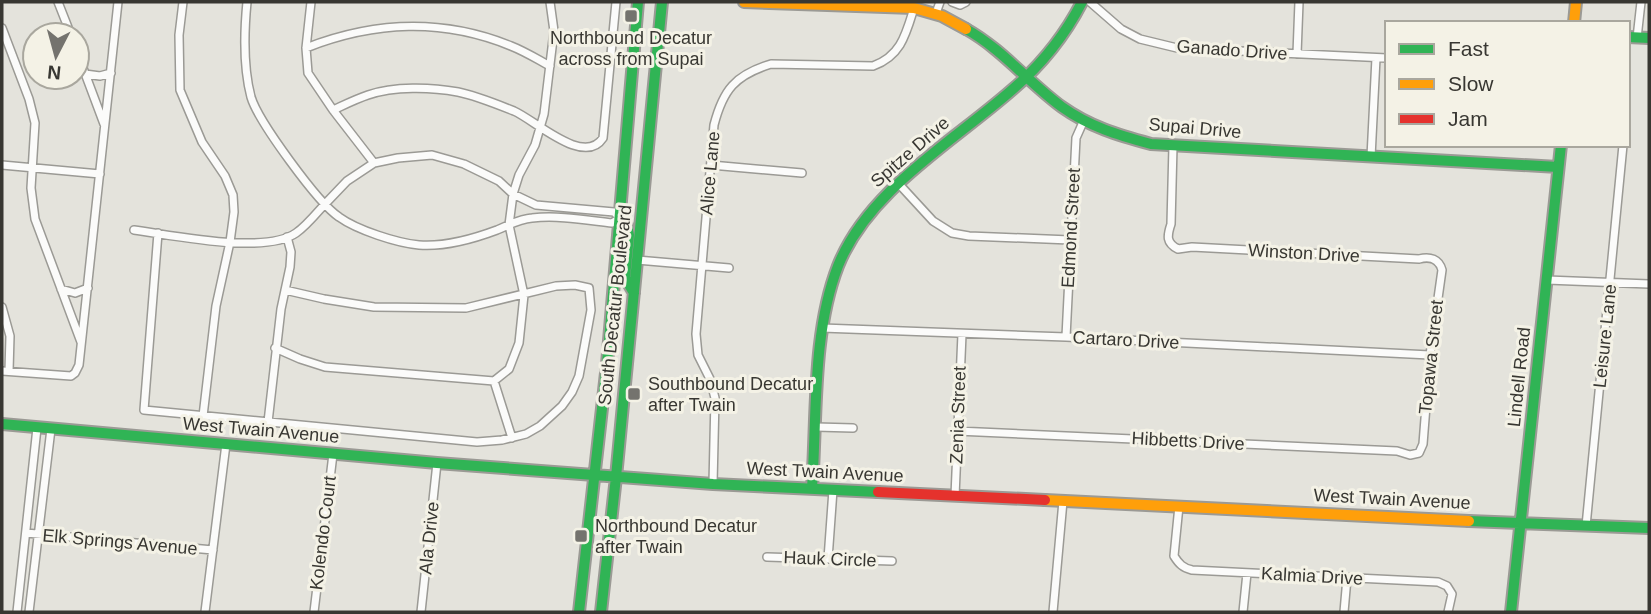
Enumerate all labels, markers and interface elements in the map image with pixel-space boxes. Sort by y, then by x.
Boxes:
marker: Northbound Decatur across from Supai [623,8,639,24]
north arrow [21,21,91,91]
legend [1385,21,1630,147]
place label: Northbound Decatur across from Supai [550,28,712,69]
street label: Ganado Drive [1176,36,1288,64]
text: Fast [1448,37,1489,60]
text: N [46,61,62,84]
text: Slow [1448,72,1494,95]
text: Jam [1448,107,1488,130]
street label: Spitze Drive [867,113,953,191]
street label: Supai Drive [1148,114,1242,142]
street label: Alice Lane [696,130,724,216]
street label: Edmond Street [1058,168,1084,288]
street label: South Decatur Boulevard [595,204,635,406]
street label: Winston Drive [1248,240,1360,266]
street label: Leisure Lane [1590,283,1620,389]
street label: Topawa Street [1415,299,1447,415]
street label: Lindell Road [1504,326,1534,428]
street label: Cartaro Drive [1072,327,1180,353]
street label: Zenia Street [946,366,970,464]
place label: Southbound Decatur after Twain [648,374,813,415]
marker: Southbound Decatur after Twain [626,386,642,402]
street label: West Twain Avenue [182,413,340,447]
street label: Hibbetts Drive [1131,428,1245,454]
street label: West Twain Avenue [746,458,904,486]
street label: Kolendo Court [306,475,340,591]
street label: West Twain Avenue [1313,485,1471,513]
street label: Ala Drive [415,501,443,575]
place label: Northbound Decatur after Twain [595,516,757,557]
street label: Elk Springs Avenue [42,525,198,559]
marker: Northbound Decatur after Twain [573,528,589,544]
street label: Hauk Circle [783,547,877,571]
street label: Kalmia Drive [1261,563,1363,589]

